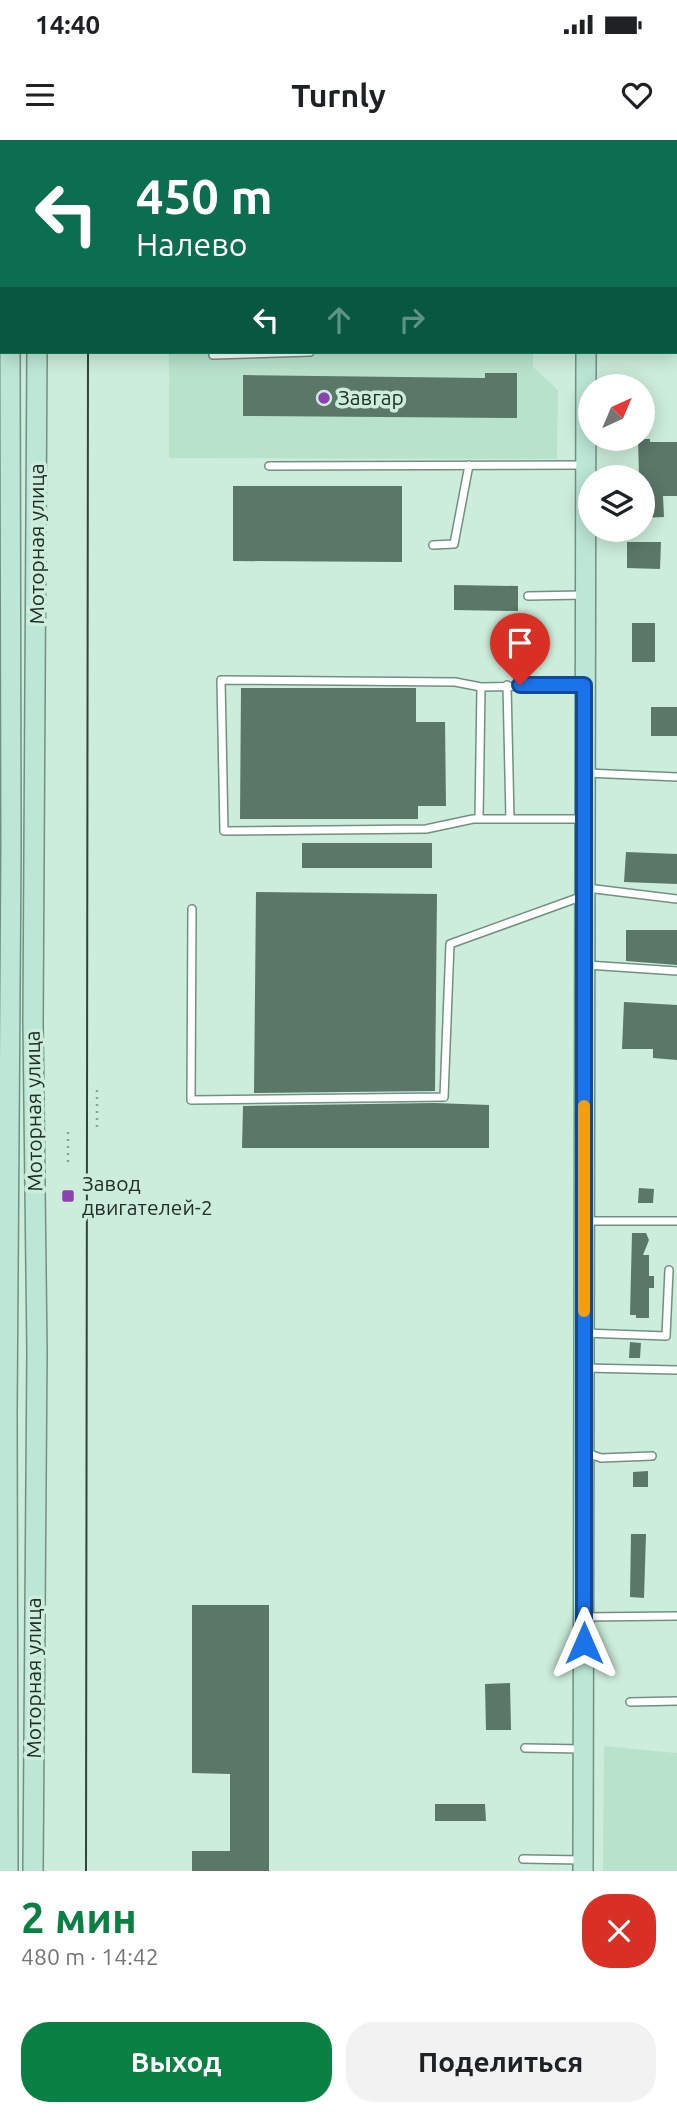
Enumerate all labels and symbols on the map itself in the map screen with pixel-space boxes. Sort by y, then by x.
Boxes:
north arrow [578,374,654,452]
place label: Завгар [338,385,404,409]
marker: Завгар [316,390,332,406]
street label: Моторная улица [24,463,48,625]
pin [490,613,550,685]
street label: Моторная улица [20,1030,46,1192]
place label: Завод двигателей-2 [82,1171,213,1219]
marker: Завод двигателей-2 [60,1188,76,1204]
street label: Моторная улица [21,1597,45,1759]
position arrow [547,1606,621,1680]

